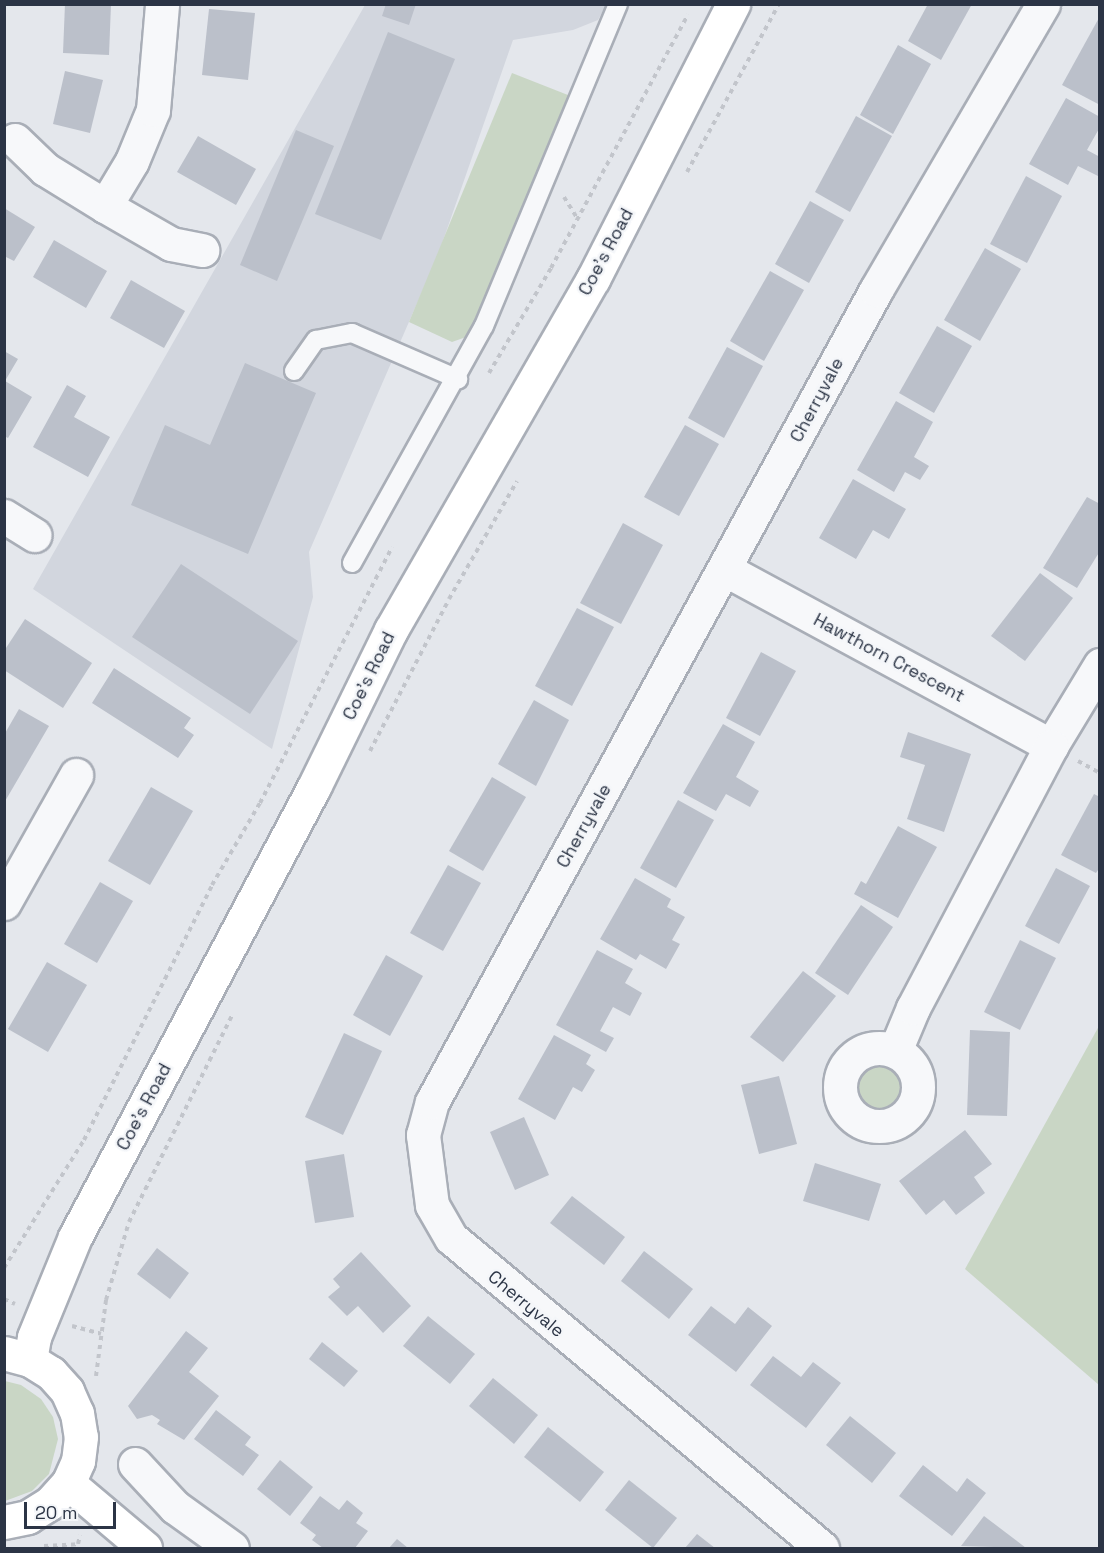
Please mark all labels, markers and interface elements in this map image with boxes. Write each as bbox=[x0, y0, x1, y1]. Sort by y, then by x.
street label: Coe's Road bbox=[574, 205, 638, 299]
street label: Cherryvale bbox=[786, 354, 848, 446]
street label: Hawthorn Crescent bbox=[810, 609, 968, 707]
street label: Coe's Road bbox=[338, 628, 400, 724]
street label: Cherryvale bbox=[552, 780, 616, 872]
street label: Coe's Road bbox=[112, 1060, 176, 1154]
street label: Cherryvale bbox=[484, 1266, 568, 1342]
scale bar bbox=[27, 1490, 118, 1528]
text: 20 m bbox=[35, 1501, 78, 1524]

